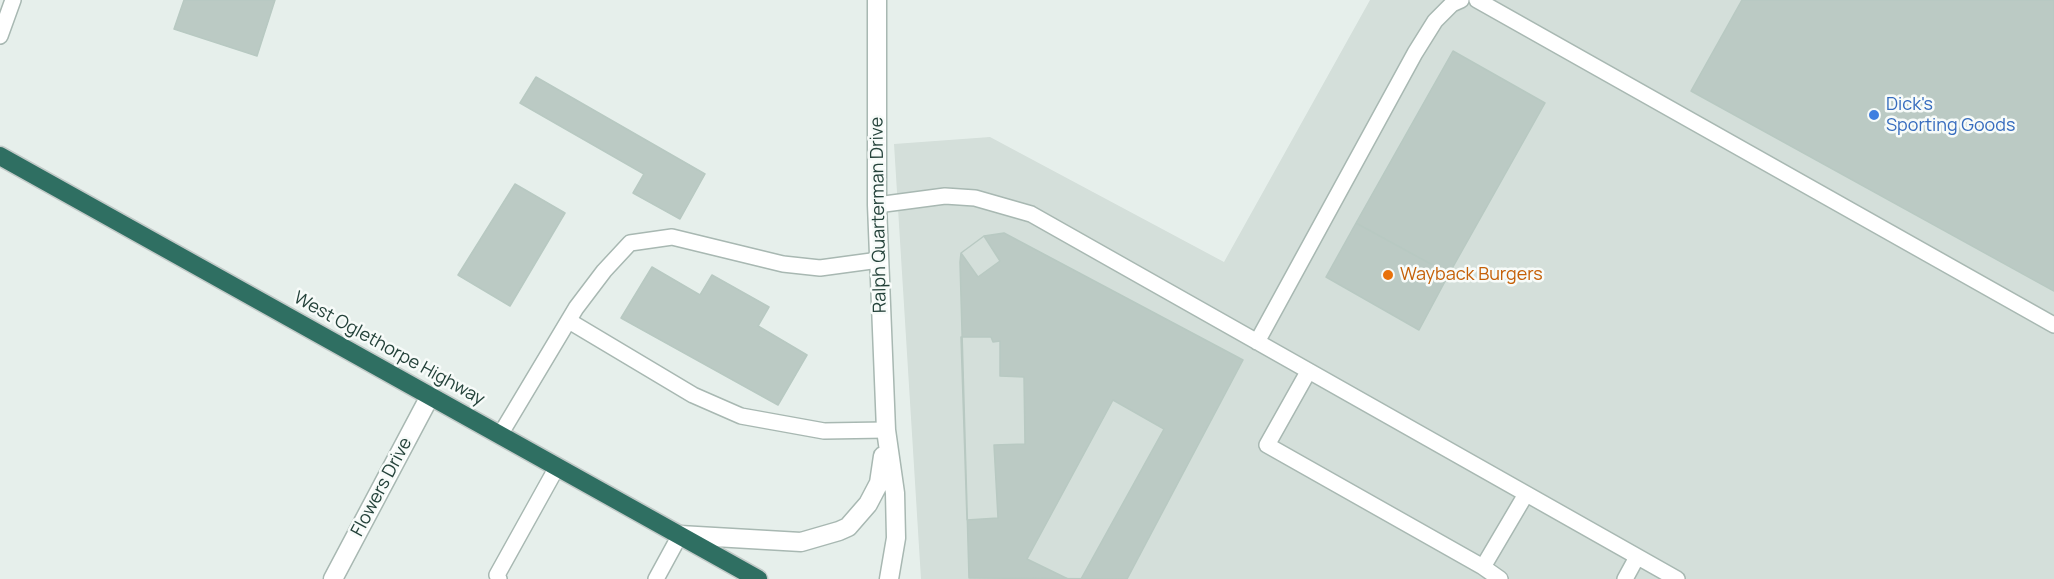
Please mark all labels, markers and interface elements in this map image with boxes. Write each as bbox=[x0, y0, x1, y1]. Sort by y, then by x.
place label: Dick's Sporting Goods bbox=[1886, 94, 2015, 136]
marker: Dick's Sporting Goods bbox=[1867, 108, 1881, 122]
street label: Ralph Quarterman Drive bbox=[866, 117, 892, 313]
place label: Wayback Burgers bbox=[1400, 264, 1543, 286]
marker: Wayback Burgers bbox=[1381, 268, 1395, 282]
street label: West Oglethorpe Highway bbox=[290, 287, 488, 411]
street label: Flowers Drive bbox=[347, 434, 417, 540]

